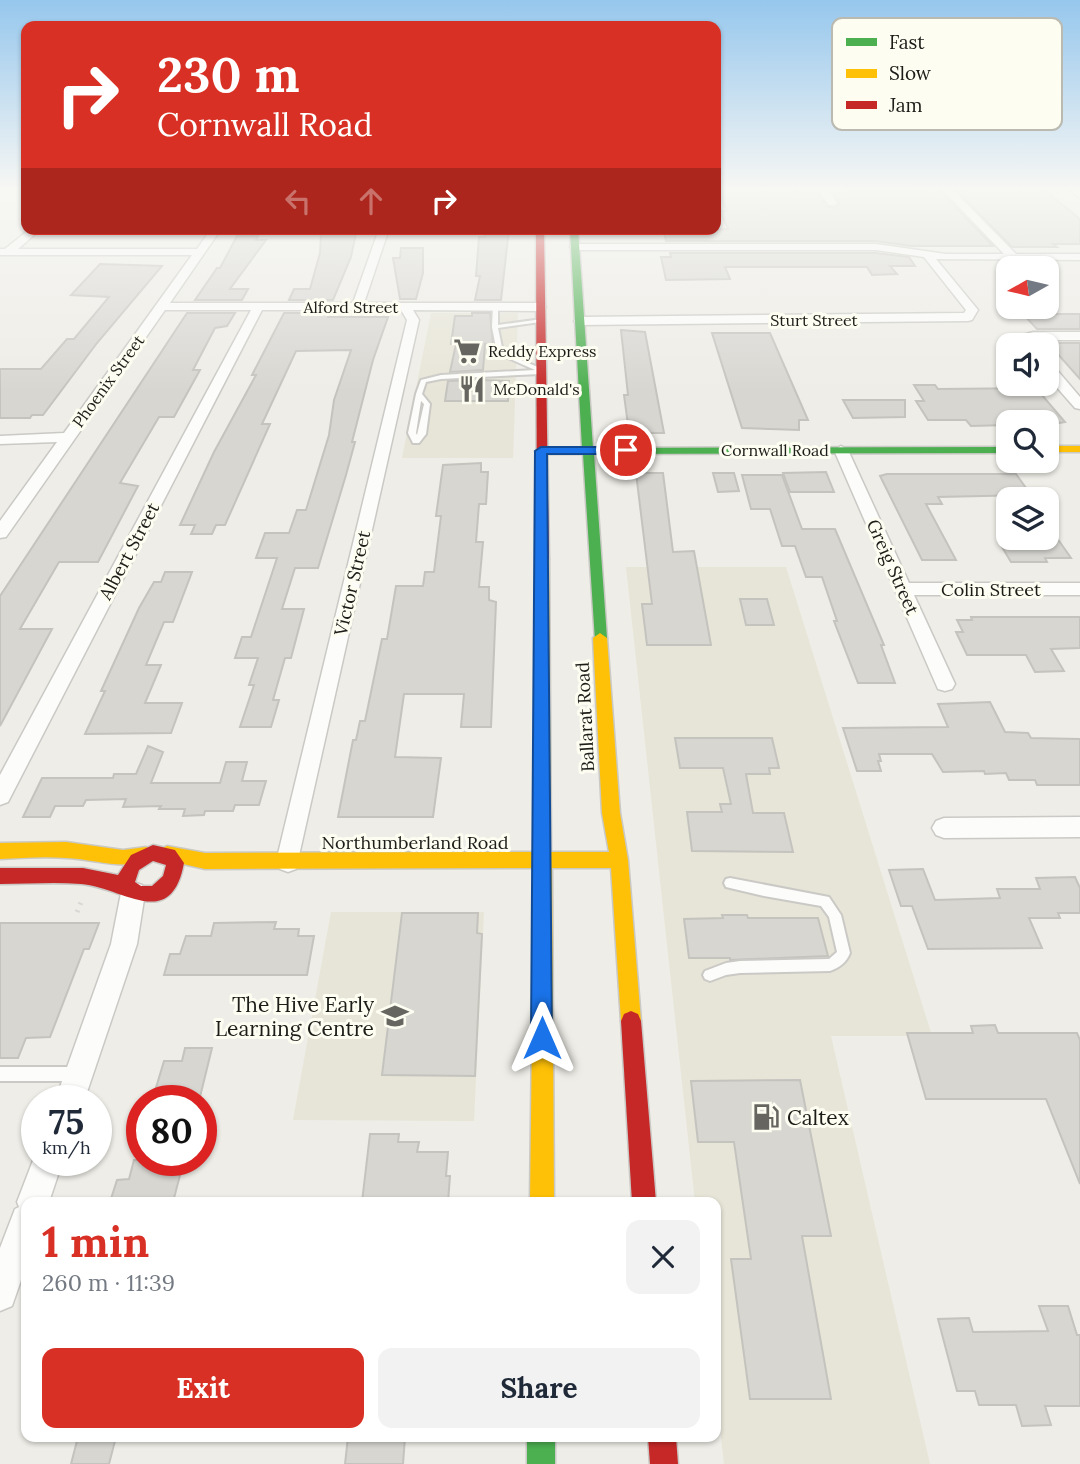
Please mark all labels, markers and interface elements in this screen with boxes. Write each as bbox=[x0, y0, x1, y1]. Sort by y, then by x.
legend bbox=[832, 18, 1062, 130]
text: Fast bbox=[889, 30, 925, 54]
text: 230 m bbox=[157, 43, 300, 105]
icon: right bbox=[42, 49, 133, 140]
text: Slow bbox=[889, 61, 932, 85]
text: Jam bbox=[888, 93, 923, 117]
text: Cornwall Road bbox=[157, 104, 373, 145]
icon: left bbox=[279, 182, 317, 220]
icon: ahead bbox=[352, 182, 390, 220]
icon: right bbox=[425, 182, 463, 220]
north arrow bbox=[996, 256, 1059, 318]
map controls bbox=[996, 256, 1059, 550]
street label: Alford Street bbox=[302, 297, 399, 317]
street label: Sturt Street bbox=[770, 310, 859, 330]
street label: Phoenix Street bbox=[68, 330, 149, 431]
button: sound bbox=[996, 333, 1059, 396]
supermarket icon: Reddy Express bbox=[452, 336, 482, 366]
place label: Reddy Express bbox=[488, 341, 597, 361]
restaurant icon: McDonald's bbox=[457, 374, 487, 404]
place label: McDonald's bbox=[493, 379, 580, 399]
button: search bbox=[996, 410, 1059, 473]
pin bbox=[596, 420, 656, 480]
icon: arrive bbox=[607, 431, 645, 469]
street label: Cornwall Road bbox=[721, 440, 829, 460]
button: layers bbox=[996, 487, 1059, 550]
street label: Albert Street bbox=[93, 498, 164, 605]
street label: Greig Street bbox=[862, 516, 924, 618]
street label: Victor Street bbox=[329, 528, 375, 639]
street label: Colin Street bbox=[941, 578, 1041, 601]
street label: Ballarat Road bbox=[571, 661, 599, 772]
street label: Northumberland Road bbox=[322, 831, 509, 854]
place label: The Hive Early Learning Centre bbox=[215, 991, 374, 1042]
school or university icon: The Hive Early Learning Centre bbox=[380, 1001, 410, 1031]
position arrow bbox=[505, 1001, 579, 1075]
speed limit sign: 80 bbox=[126, 1085, 217, 1176]
text: 75 bbox=[49, 1099, 84, 1144]
fuel station icon: Caltex bbox=[751, 1102, 781, 1132]
place label: Caltex bbox=[787, 1104, 849, 1131]
text: km/h bbox=[42, 1136, 91, 1159]
text: 1 min bbox=[42, 1215, 149, 1269]
button: close bbox=[626, 1220, 700, 1294]
text: 260 m · 11:39 bbox=[42, 1268, 175, 1297]
button: Exit bbox=[42, 1348, 364, 1428]
button: Share bbox=[378, 1348, 700, 1428]

